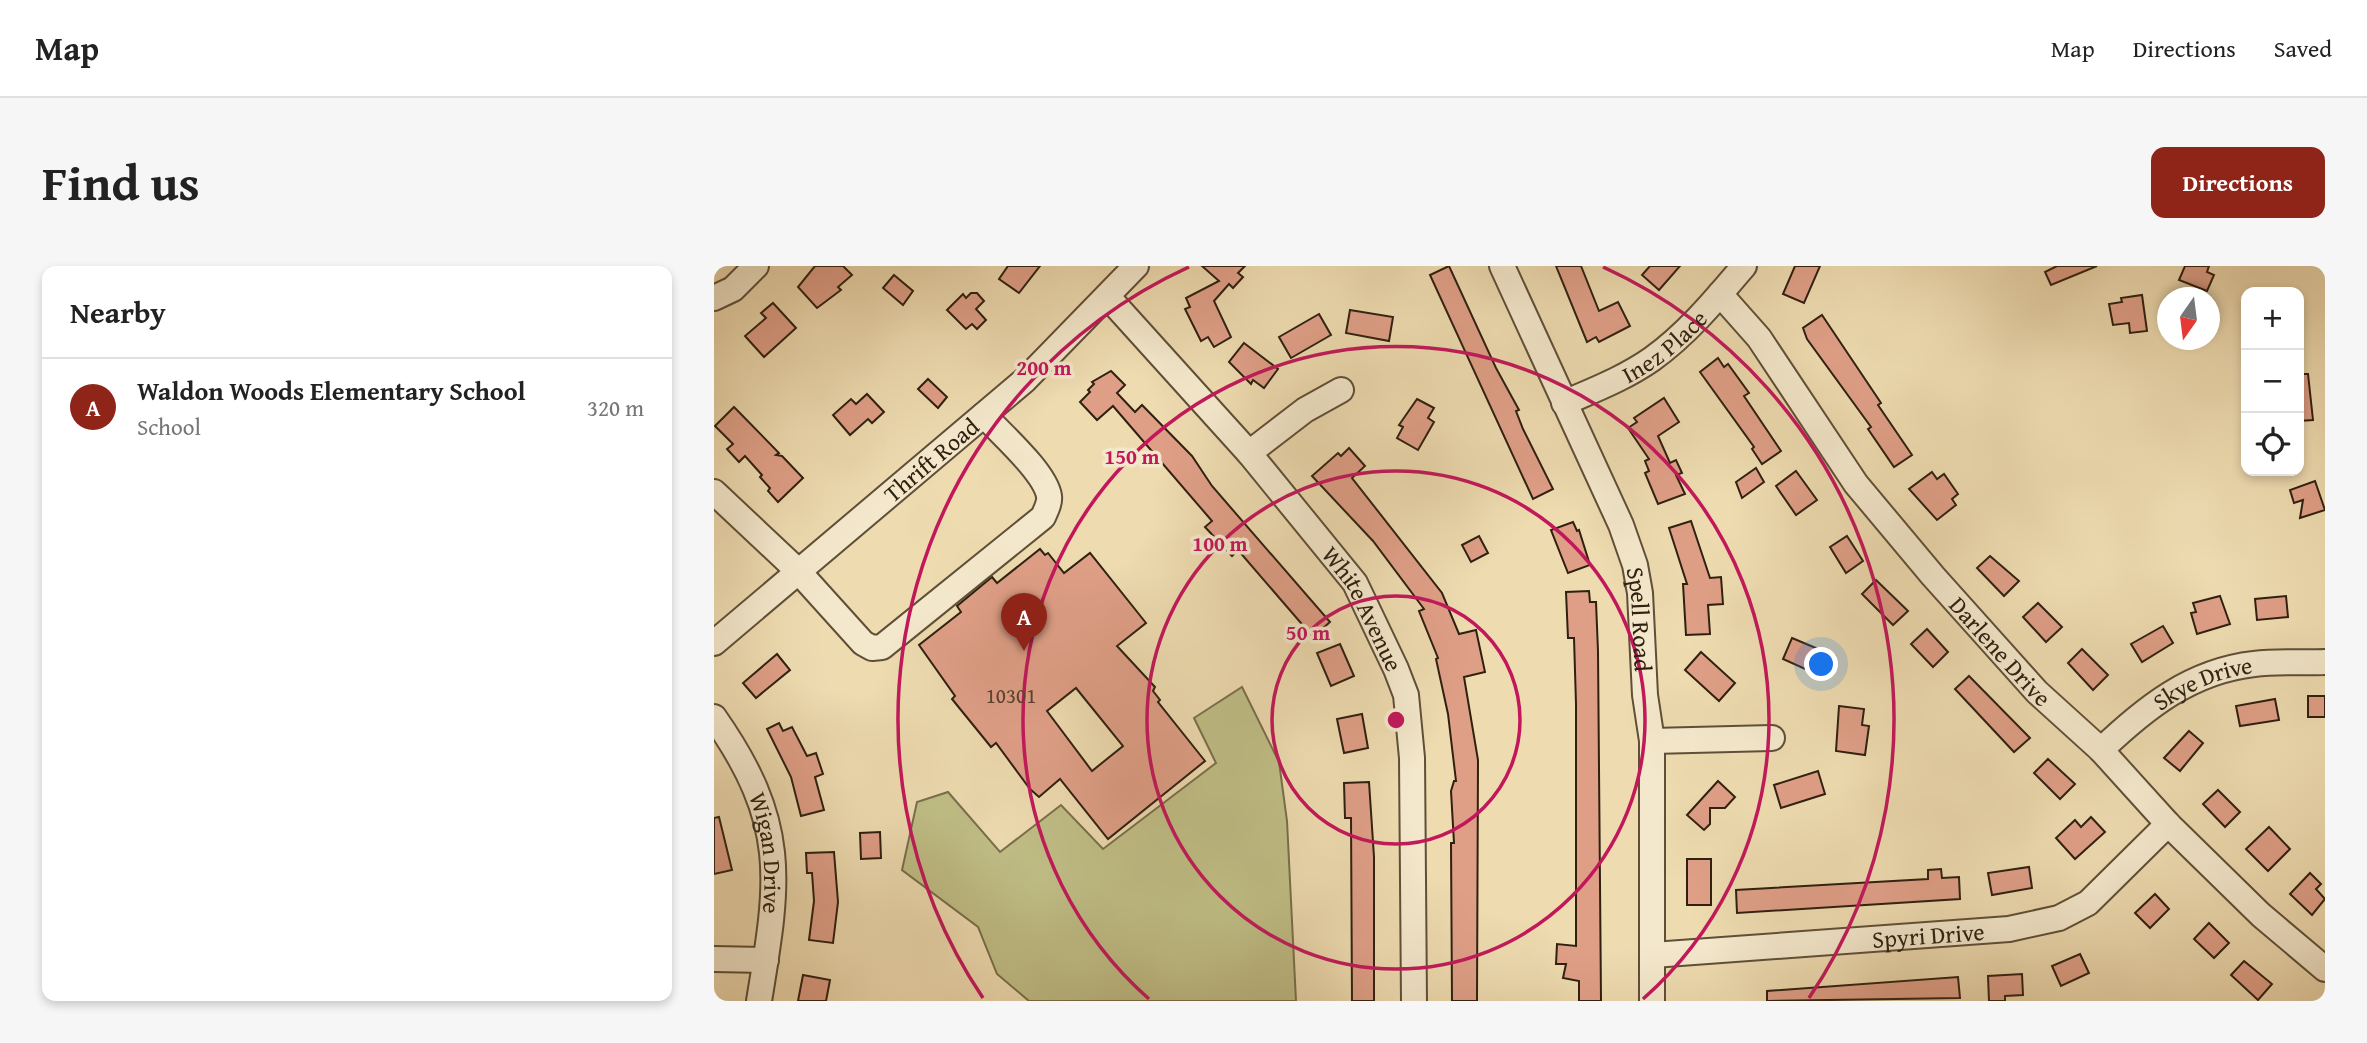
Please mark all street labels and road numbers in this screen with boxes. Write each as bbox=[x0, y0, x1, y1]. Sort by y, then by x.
street label: Inez Place bbox=[1615, 302, 1715, 391]
street label: Thrift Road bbox=[876, 409, 986, 510]
street label: White Avenue bbox=[1314, 538, 1412, 677]
street label: Spell Road bbox=[1618, 564, 1661, 673]
street label: Darlene Drive bbox=[1941, 588, 2059, 714]
street label: Skye Drive bbox=[2145, 647, 2255, 718]
street label: Wigan Drive bbox=[741, 787, 791, 915]
street label: Spyri Drive bbox=[1871, 913, 1986, 956]

